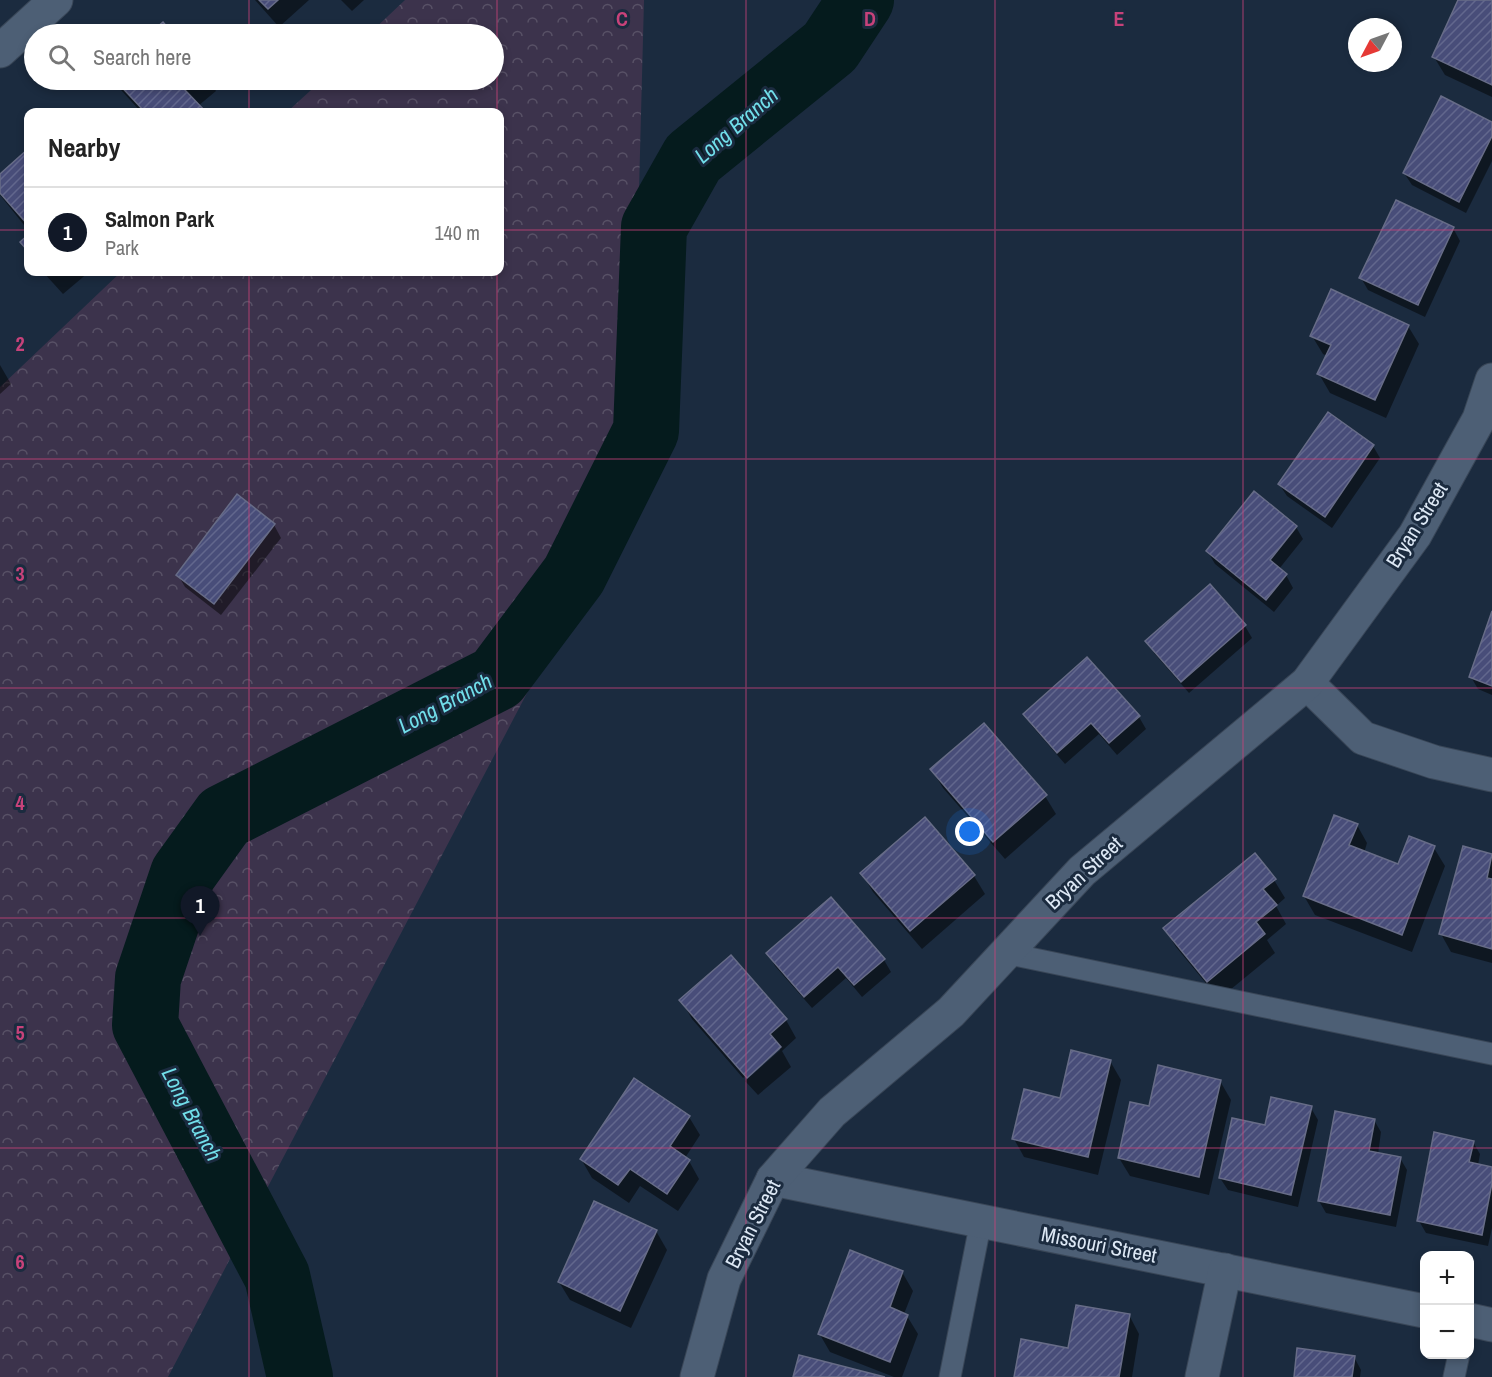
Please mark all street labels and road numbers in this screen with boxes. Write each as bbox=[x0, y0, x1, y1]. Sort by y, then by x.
street label: Bryan Street bbox=[1379, 476, 1454, 573]
street label: Bryan Street bbox=[1039, 829, 1129, 916]
street label: Bryan Street bbox=[718, 1174, 787, 1273]
street label: Missouri Street bbox=[1039, 1219, 1159, 1270]

